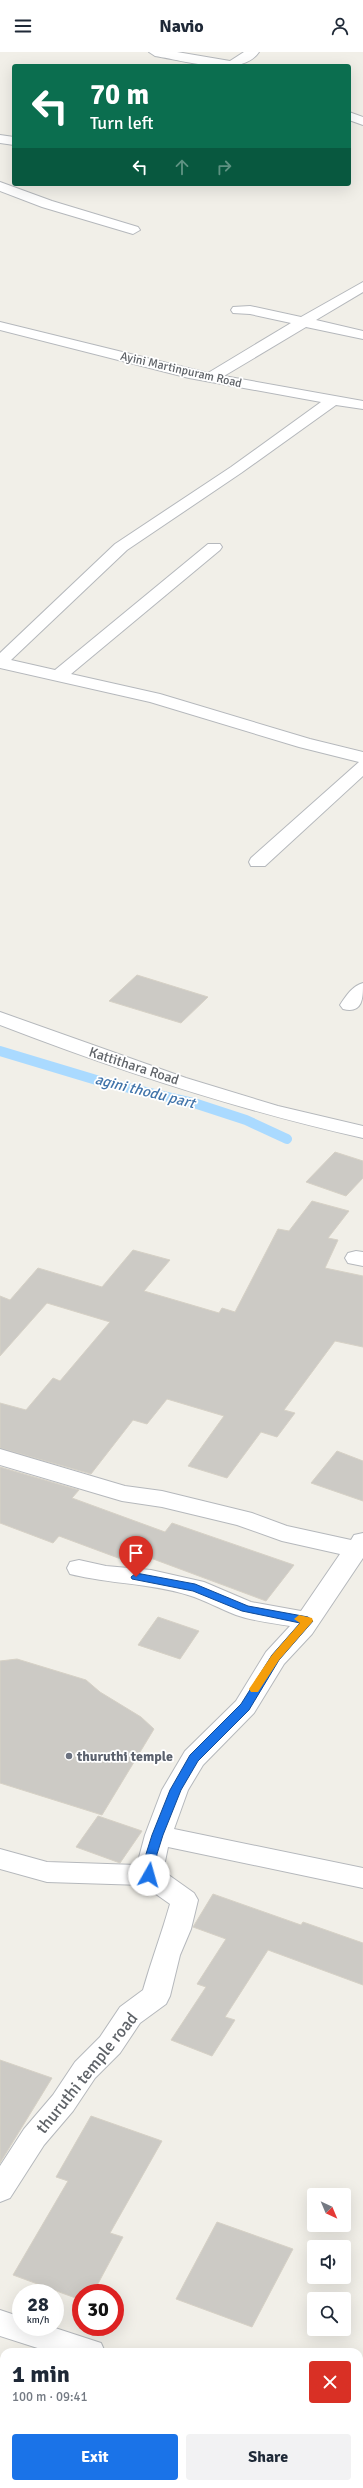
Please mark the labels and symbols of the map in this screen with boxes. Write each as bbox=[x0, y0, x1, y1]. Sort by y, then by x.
street label: Ayini Martinpuram Road bbox=[119, 349, 243, 391]
street label: Kattithara Road bbox=[87, 1043, 181, 1089]
water label: agini thodu part bbox=[93, 1070, 199, 1113]
pin bbox=[119, 1536, 153, 1577]
place label: thuruthi temple bbox=[76, 1748, 173, 1765]
marker: thuruthi temple bbox=[64, 1751, 74, 1761]
position arrow bbox=[128, 1854, 170, 1896]
street label: thuruthi temple road bbox=[32, 2008, 142, 2138]
north arrow bbox=[307, 2188, 351, 2232]
speed limit sign: 30 bbox=[72, 2284, 124, 2336]

